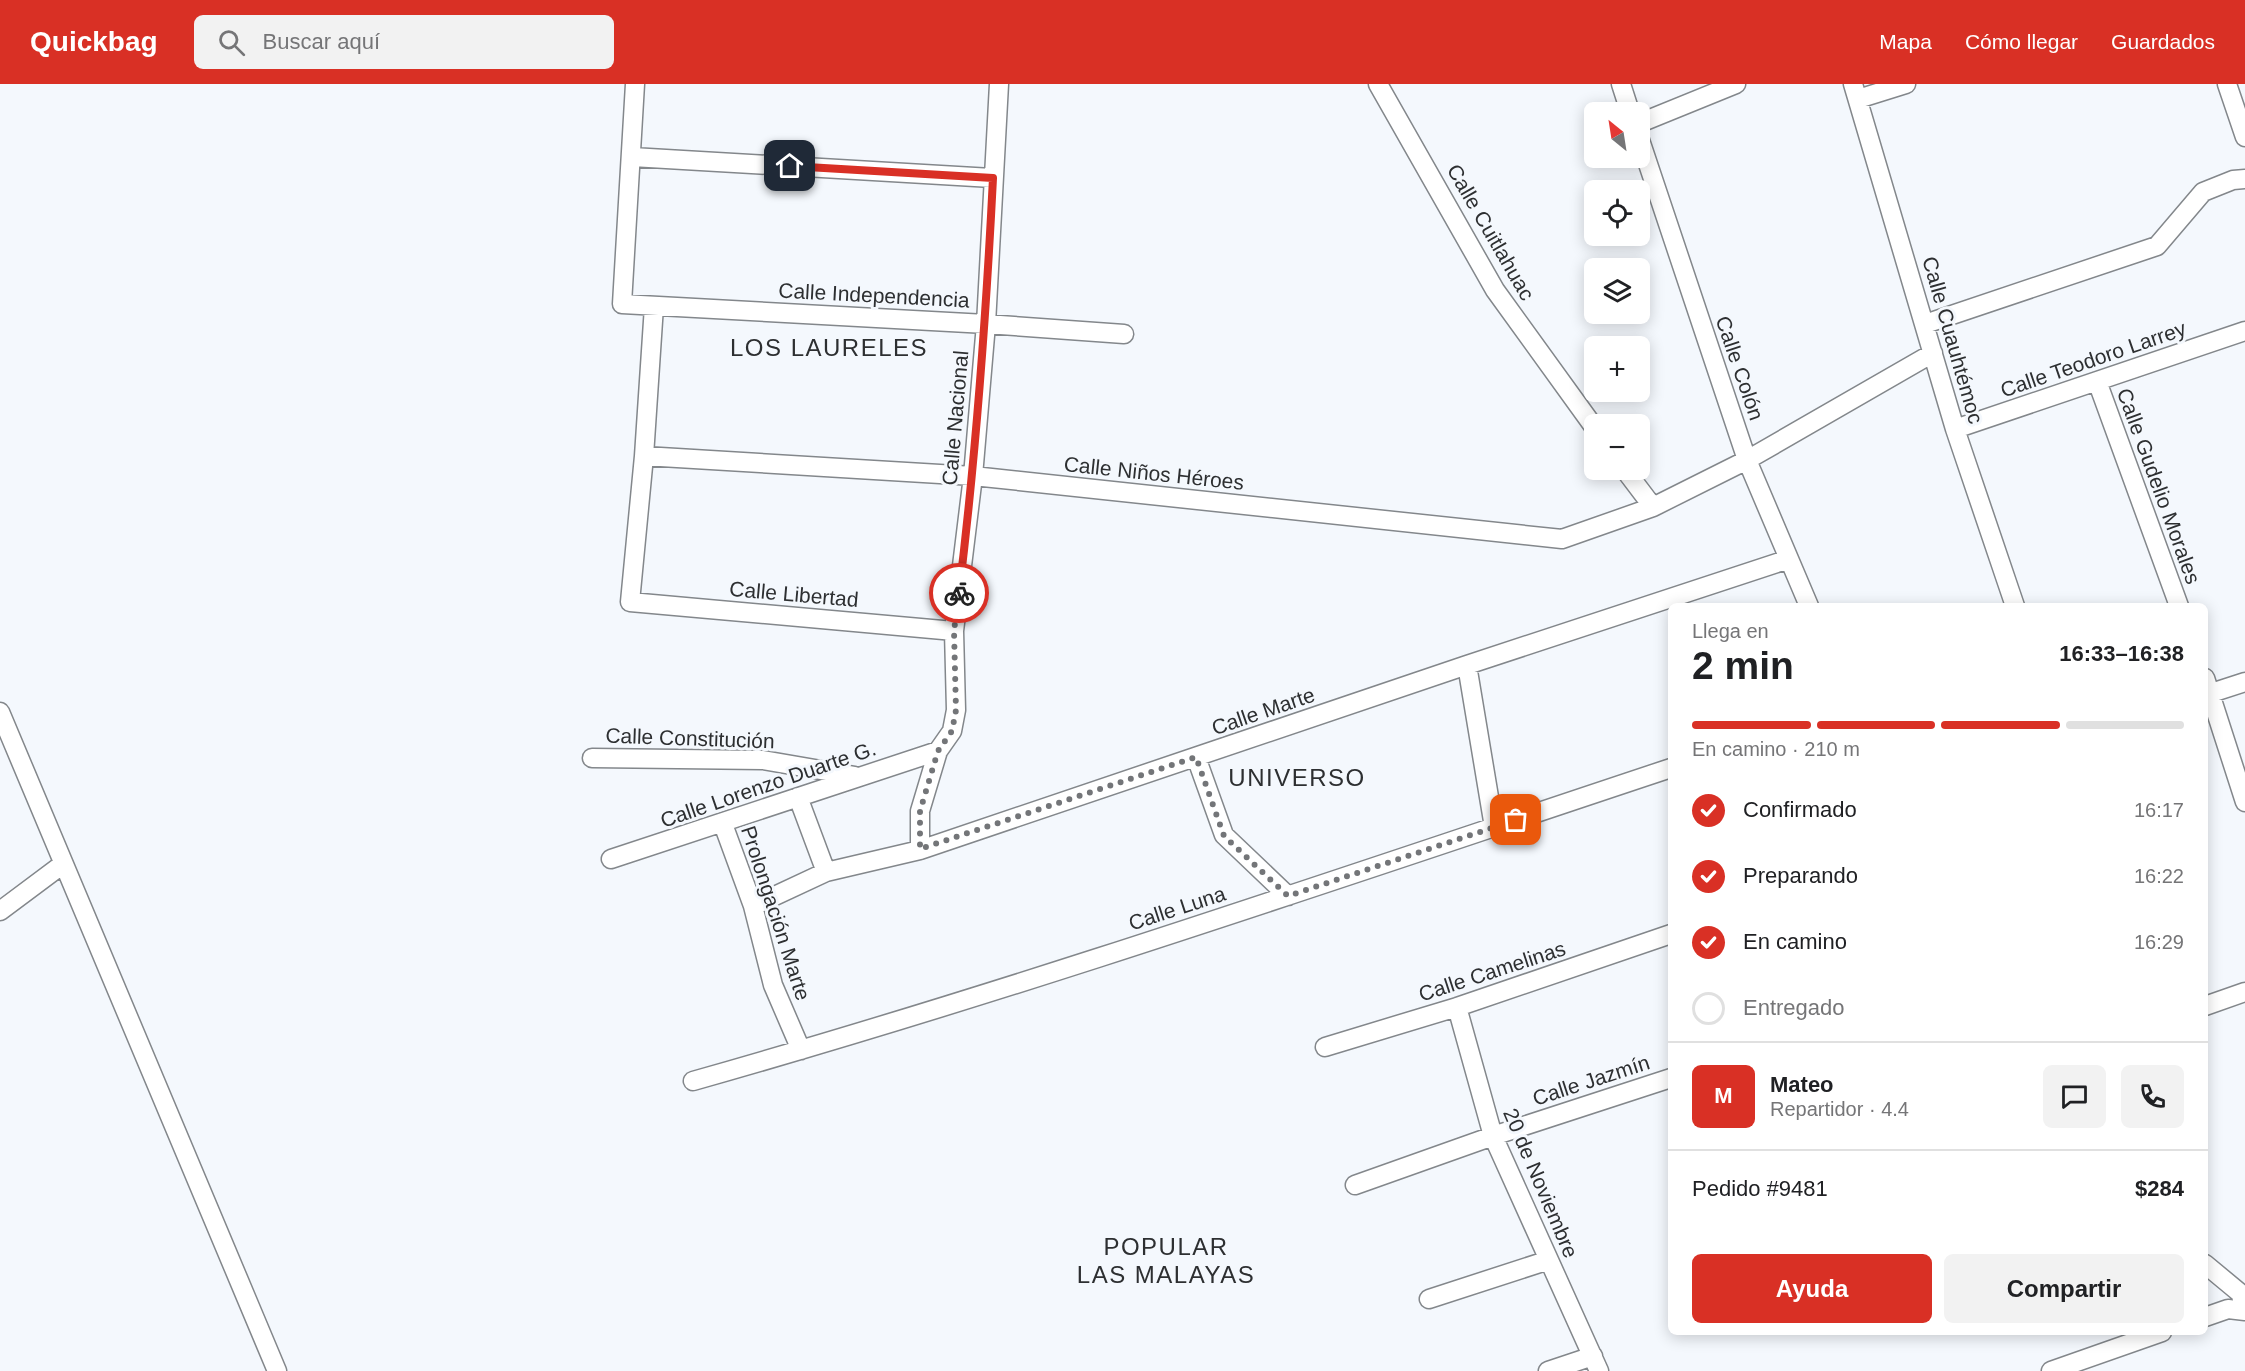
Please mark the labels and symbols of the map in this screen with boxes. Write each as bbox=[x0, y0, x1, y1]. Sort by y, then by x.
north arrow bbox=[1584, 102, 1650, 168]
pin bbox=[764, 140, 815, 191]
street label: Calle Cuitlahuac bbox=[1443, 160, 1539, 304]
street label: Calle Cuauhtémoc bbox=[1918, 254, 1988, 426]
street label: Calle Independencia bbox=[778, 279, 971, 312]
street label: Calle Colón bbox=[1711, 313, 1769, 423]
street label: Calle Teodoro Larrey bbox=[1997, 316, 2189, 402]
district label: LOS LAURELES bbox=[730, 334, 928, 361]
street label: Calle Nacional bbox=[938, 350, 972, 486]
street label: Calle Gudelio Morales bbox=[2113, 385, 2205, 587]
street label: Calle Niños Héroes bbox=[1063, 452, 1245, 494]
courier bbox=[929, 563, 989, 623]
street label: Calle Libertad bbox=[728, 577, 860, 611]
street label: Calle Marte bbox=[1208, 683, 1318, 739]
street label: Calle Constitución bbox=[605, 724, 775, 752]
street label: Calle Lorenzo Duarte G. bbox=[657, 736, 879, 832]
district label: UNIVERSO bbox=[1228, 764, 1366, 791]
pin bbox=[1490, 794, 1541, 845]
street label: Prolongación Marte bbox=[737, 823, 815, 1003]
street label: Calle Luna bbox=[1126, 881, 1229, 934]
street label: Calle Camelinas bbox=[1416, 936, 1568, 1006]
street label: Calle Jazmín bbox=[1530, 1050, 1652, 1110]
street label: 20 de Noviembre bbox=[1499, 1105, 1583, 1261]
district label: POPULAR LAS MALAYAS bbox=[1077, 1233, 1255, 1288]

